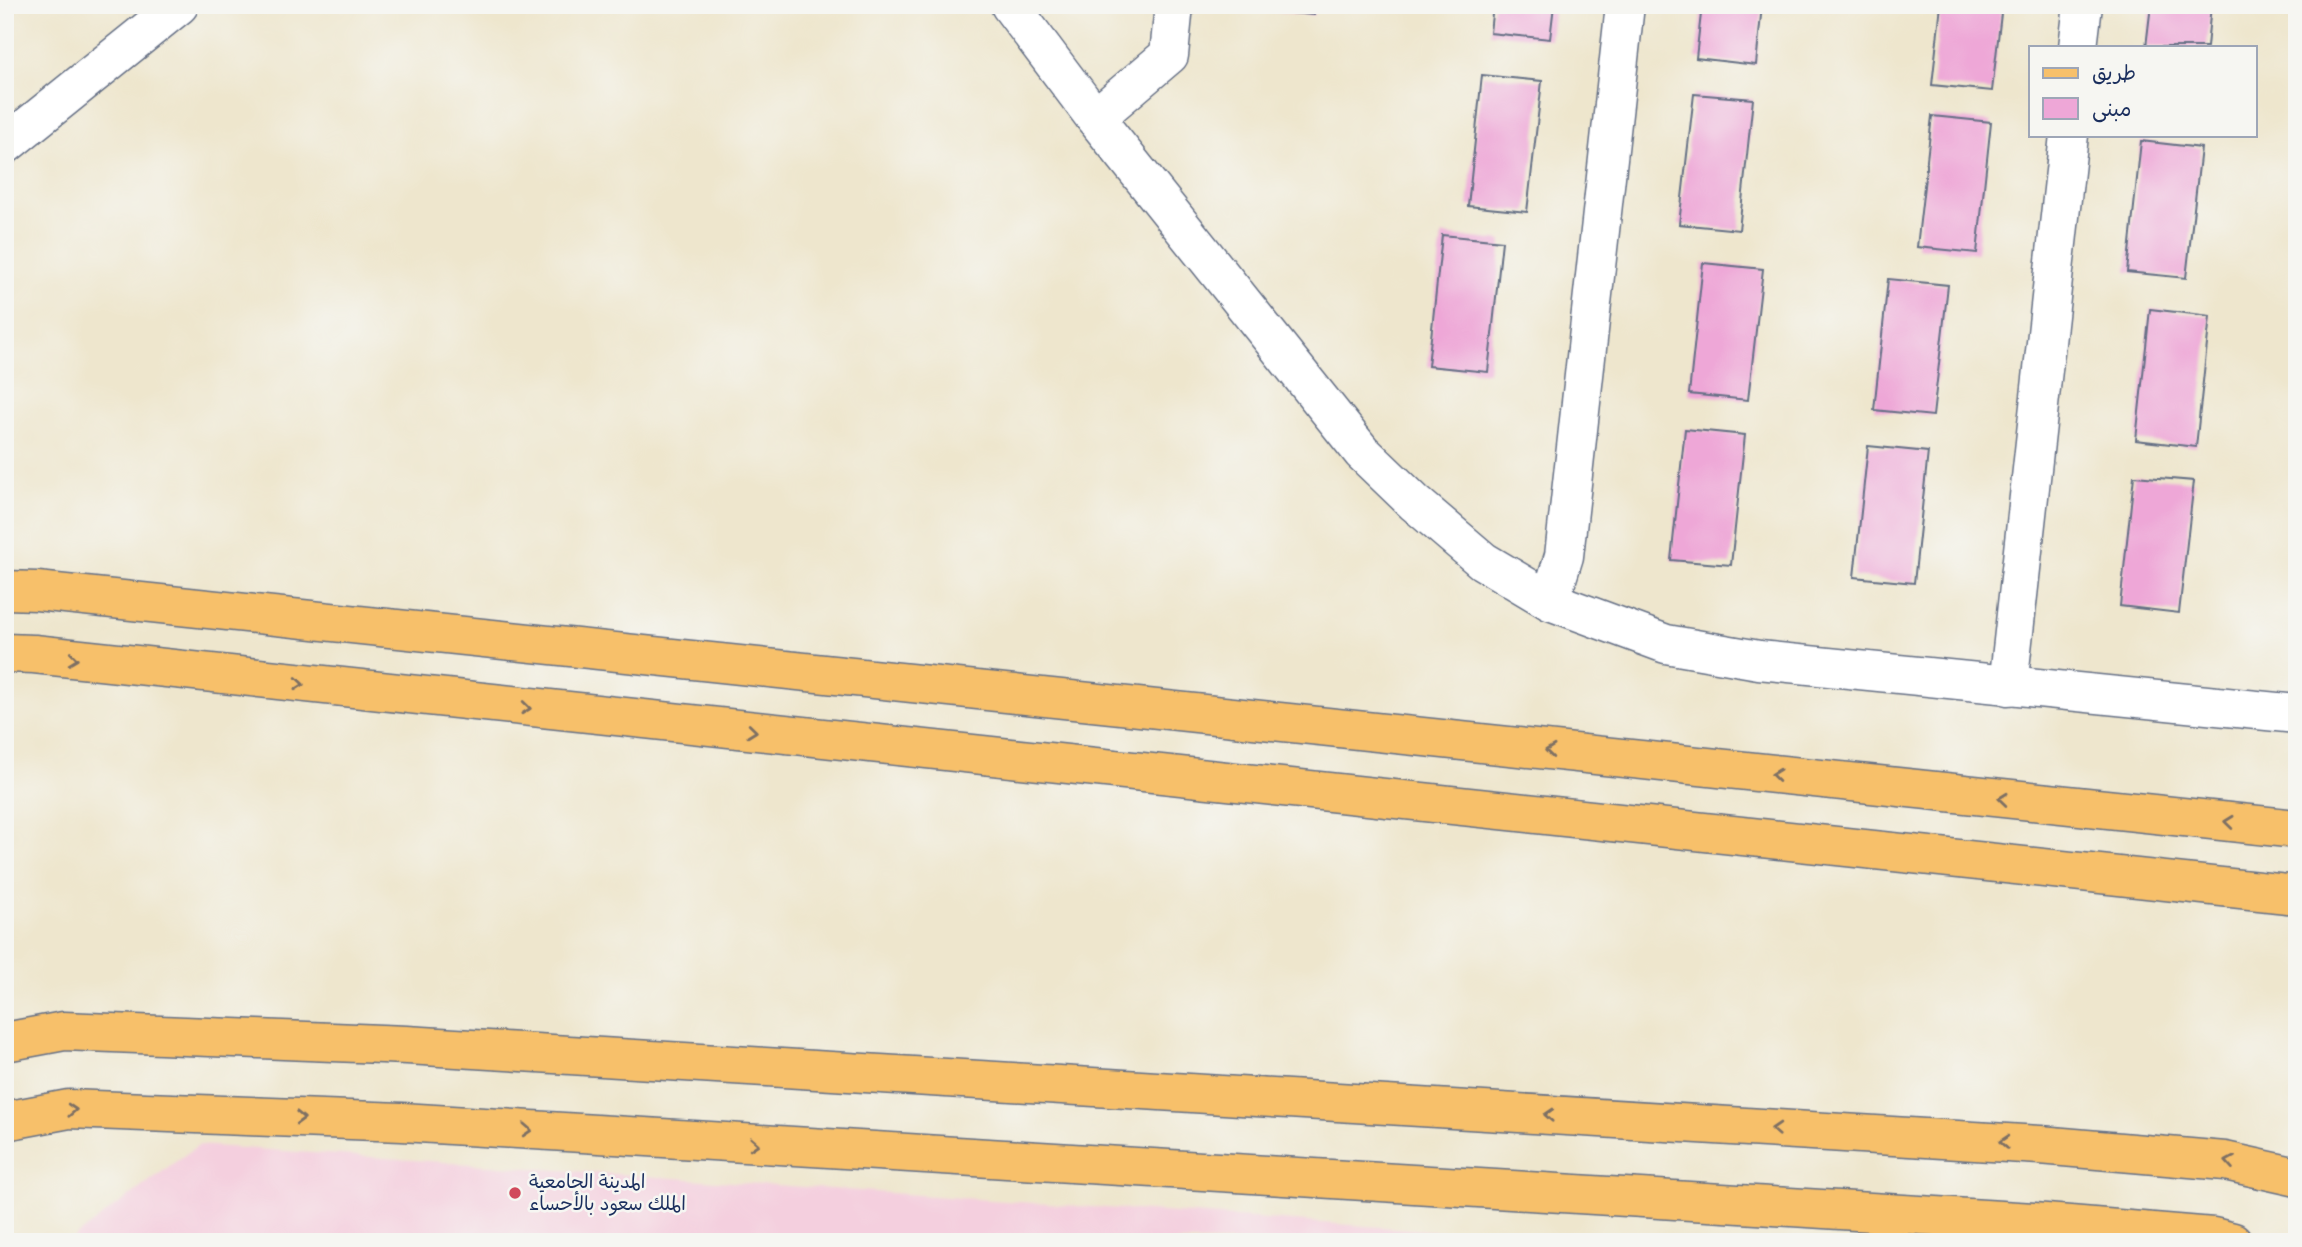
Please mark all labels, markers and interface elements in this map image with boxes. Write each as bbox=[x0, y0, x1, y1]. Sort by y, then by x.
legend bbox=[2029, 46, 2256, 136]
text: طريق bbox=[2092, 61, 2136, 86]
text: مبنى bbox=[2092, 97, 2131, 123]
one-way arrow bbox=[67, 651, 79, 666]
one-way arrow bbox=[294, 676, 305, 691]
one-way arrow bbox=[520, 700, 531, 715]
one-way arrow bbox=[746, 724, 758, 739]
one-way arrow bbox=[1544, 744, 1555, 759]
one-way arrow bbox=[1771, 768, 1782, 783]
one-way arrow bbox=[1997, 791, 2008, 806]
one-way arrow bbox=[2223, 815, 2235, 830]
one-way arrow bbox=[67, 1103, 78, 1118]
one-way arrow bbox=[1544, 1107, 1555, 1122]
one-way arrow bbox=[294, 1111, 305, 1126]
one-way arrow bbox=[1771, 1121, 1782, 1136]
one-way arrow bbox=[522, 1122, 533, 1137]
one-way arrow bbox=[1998, 1135, 2009, 1150]
one-way arrow bbox=[749, 1136, 760, 1151]
one-way arrow bbox=[2224, 1155, 2236, 1170]
place label: المدينة الجامعية الملك سعود بالأحساء bbox=[529, 1171, 686, 1216]
marker: المدينة الجامعية الملك سعود بالأحساء bbox=[507, 1185, 523, 1201]

